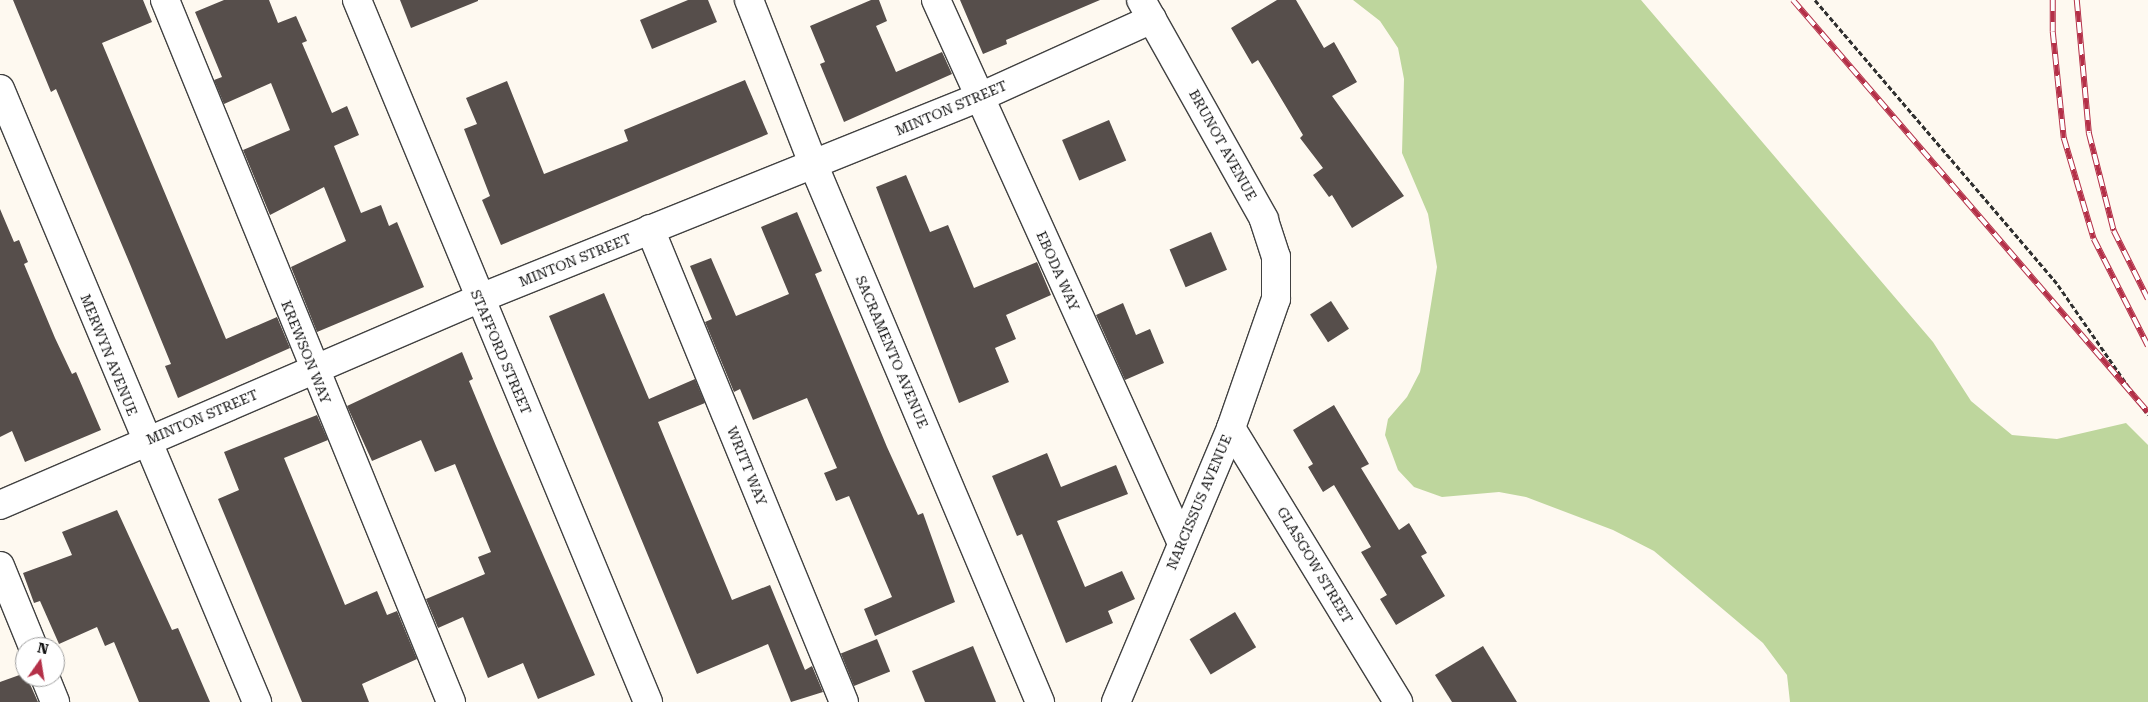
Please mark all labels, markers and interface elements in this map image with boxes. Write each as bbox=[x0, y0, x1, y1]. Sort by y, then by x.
street label: MINTON STREET bbox=[893, 77, 1009, 139]
street label: BRUNOT AVENUE bbox=[1186, 87, 1260, 203]
street label: EBODA WAY bbox=[1033, 228, 1083, 314]
street label: MINTON STREET bbox=[516, 230, 634, 290]
street label: SACRAMENTO AVENUE bbox=[852, 273, 932, 431]
street label: STAFFORD STREET bbox=[467, 287, 535, 417]
street label: MERWYN AVENUE bbox=[77, 292, 141, 418]
street label: KREWSON WAY bbox=[278, 298, 334, 406]
street label: MINTON STREET bbox=[144, 386, 260, 448]
street label: WRITT WAY bbox=[724, 424, 770, 508]
street label: NARCISSUS AVENUE bbox=[1163, 432, 1235, 572]
street label: GLASGOW STREET bbox=[1274, 504, 1356, 626]
north arrow bbox=[15, 637, 65, 687]
text: N bbox=[36, 639, 50, 657]

